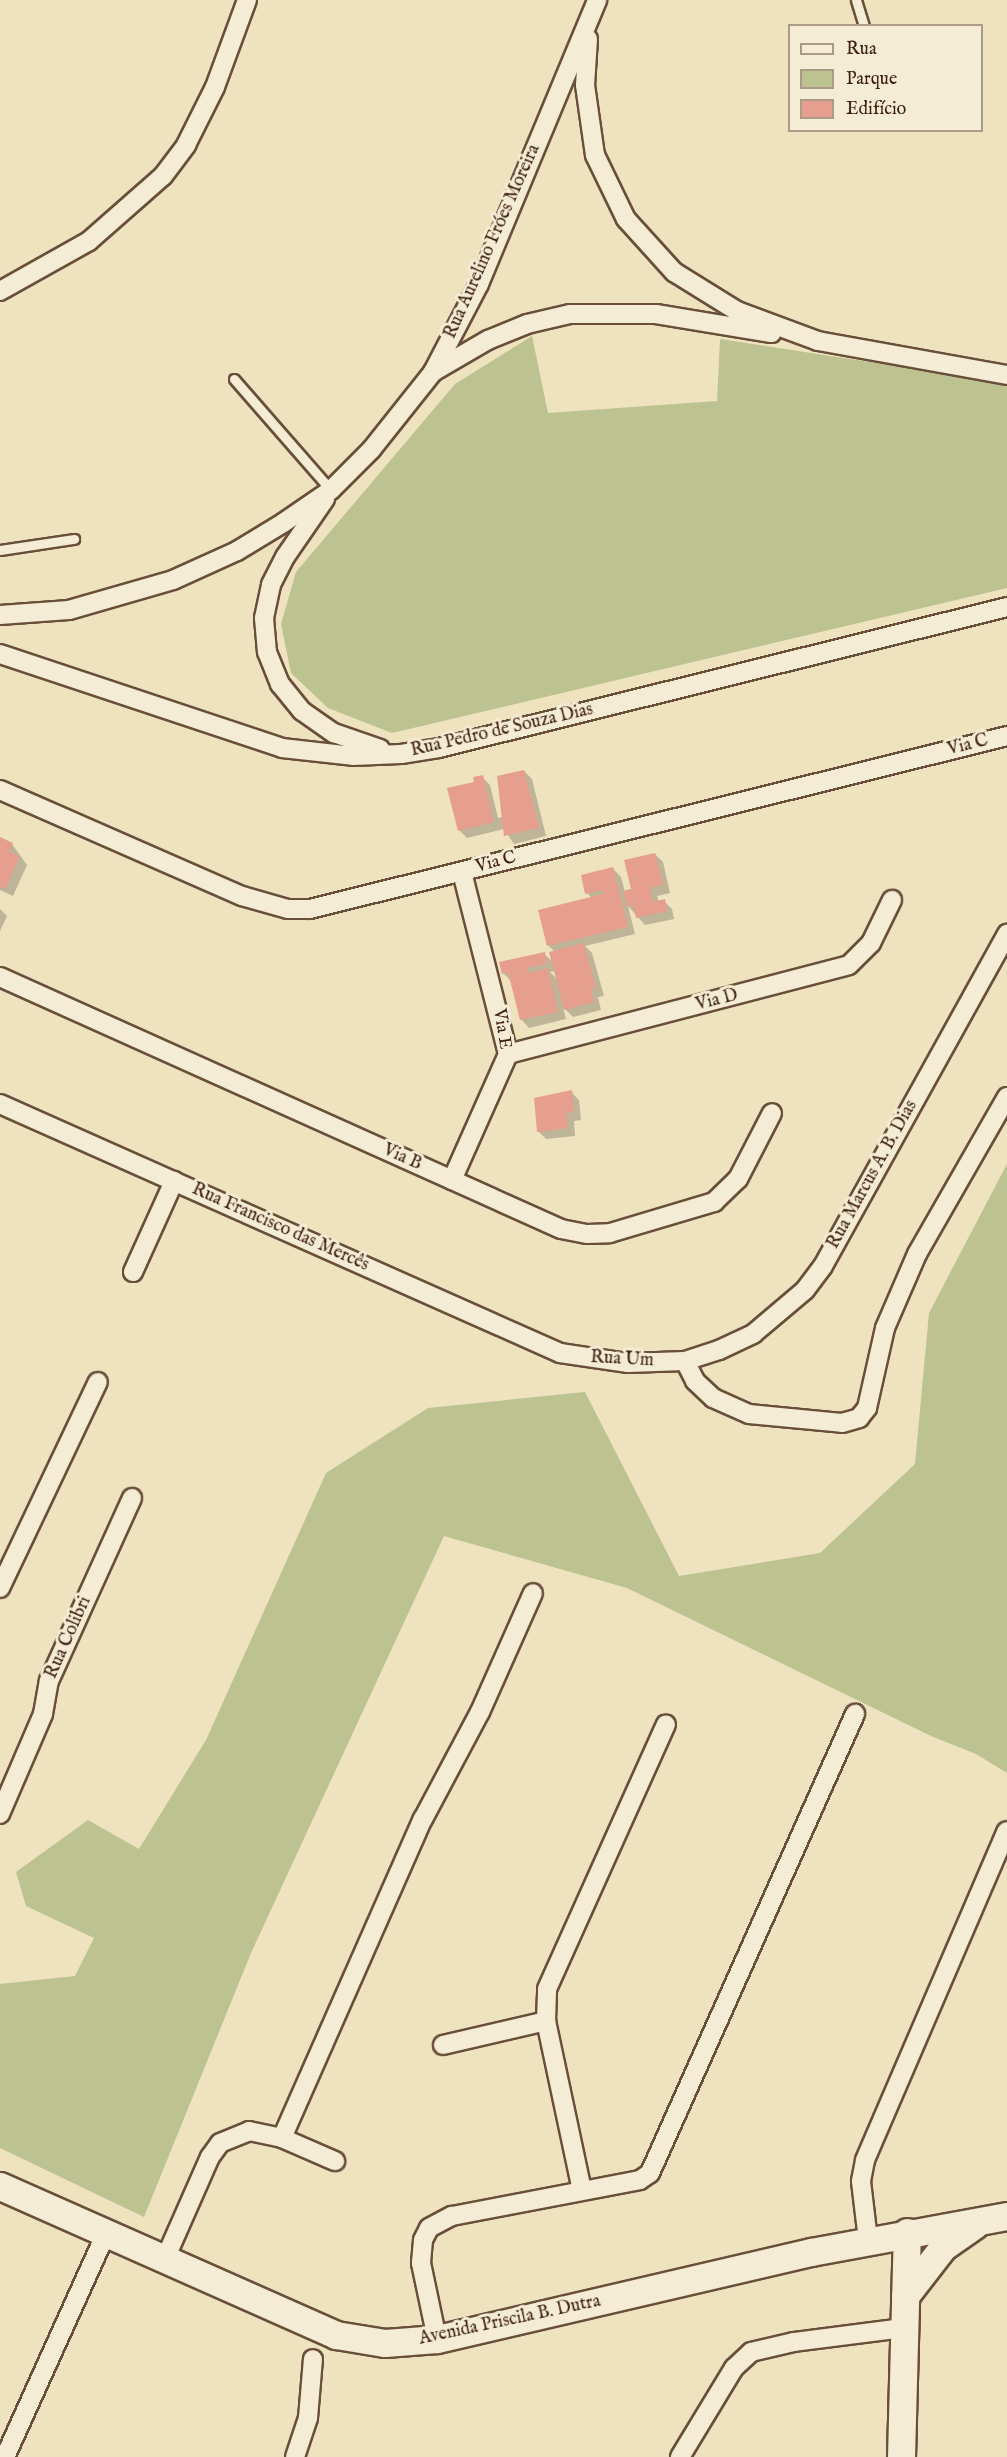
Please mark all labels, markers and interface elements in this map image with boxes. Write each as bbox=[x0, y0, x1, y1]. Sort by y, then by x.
legend bbox=[788, 24, 983, 132]
text: Rua bbox=[846, 38, 877, 61]
text: Parque bbox=[846, 68, 897, 91]
text: Edifício bbox=[846, 98, 906, 121]
street label: Rua Aurelino Fróes Moreira bbox=[440, 141, 546, 343]
street label: Rua Pedro de Souza Dias bbox=[409, 700, 595, 762]
street label: Via C bbox=[945, 731, 991, 761]
street label: Via C bbox=[473, 848, 519, 878]
street label: Via D bbox=[694, 985, 740, 1017]
street label: Via E bbox=[487, 1007, 515, 1051]
street label: Rua Marcus A. B. Dias bbox=[823, 1097, 923, 1253]
street label: Via B bbox=[379, 1140, 425, 1176]
street label: Rua Francisco das Mercês bbox=[188, 1179, 372, 1277]
street label: Rua Um bbox=[590, 1348, 654, 1372]
street label: Rua Colibri bbox=[41, 1593, 97, 1683]
street label: Avenida Priscila B. Dutra bbox=[417, 2291, 603, 2351]

